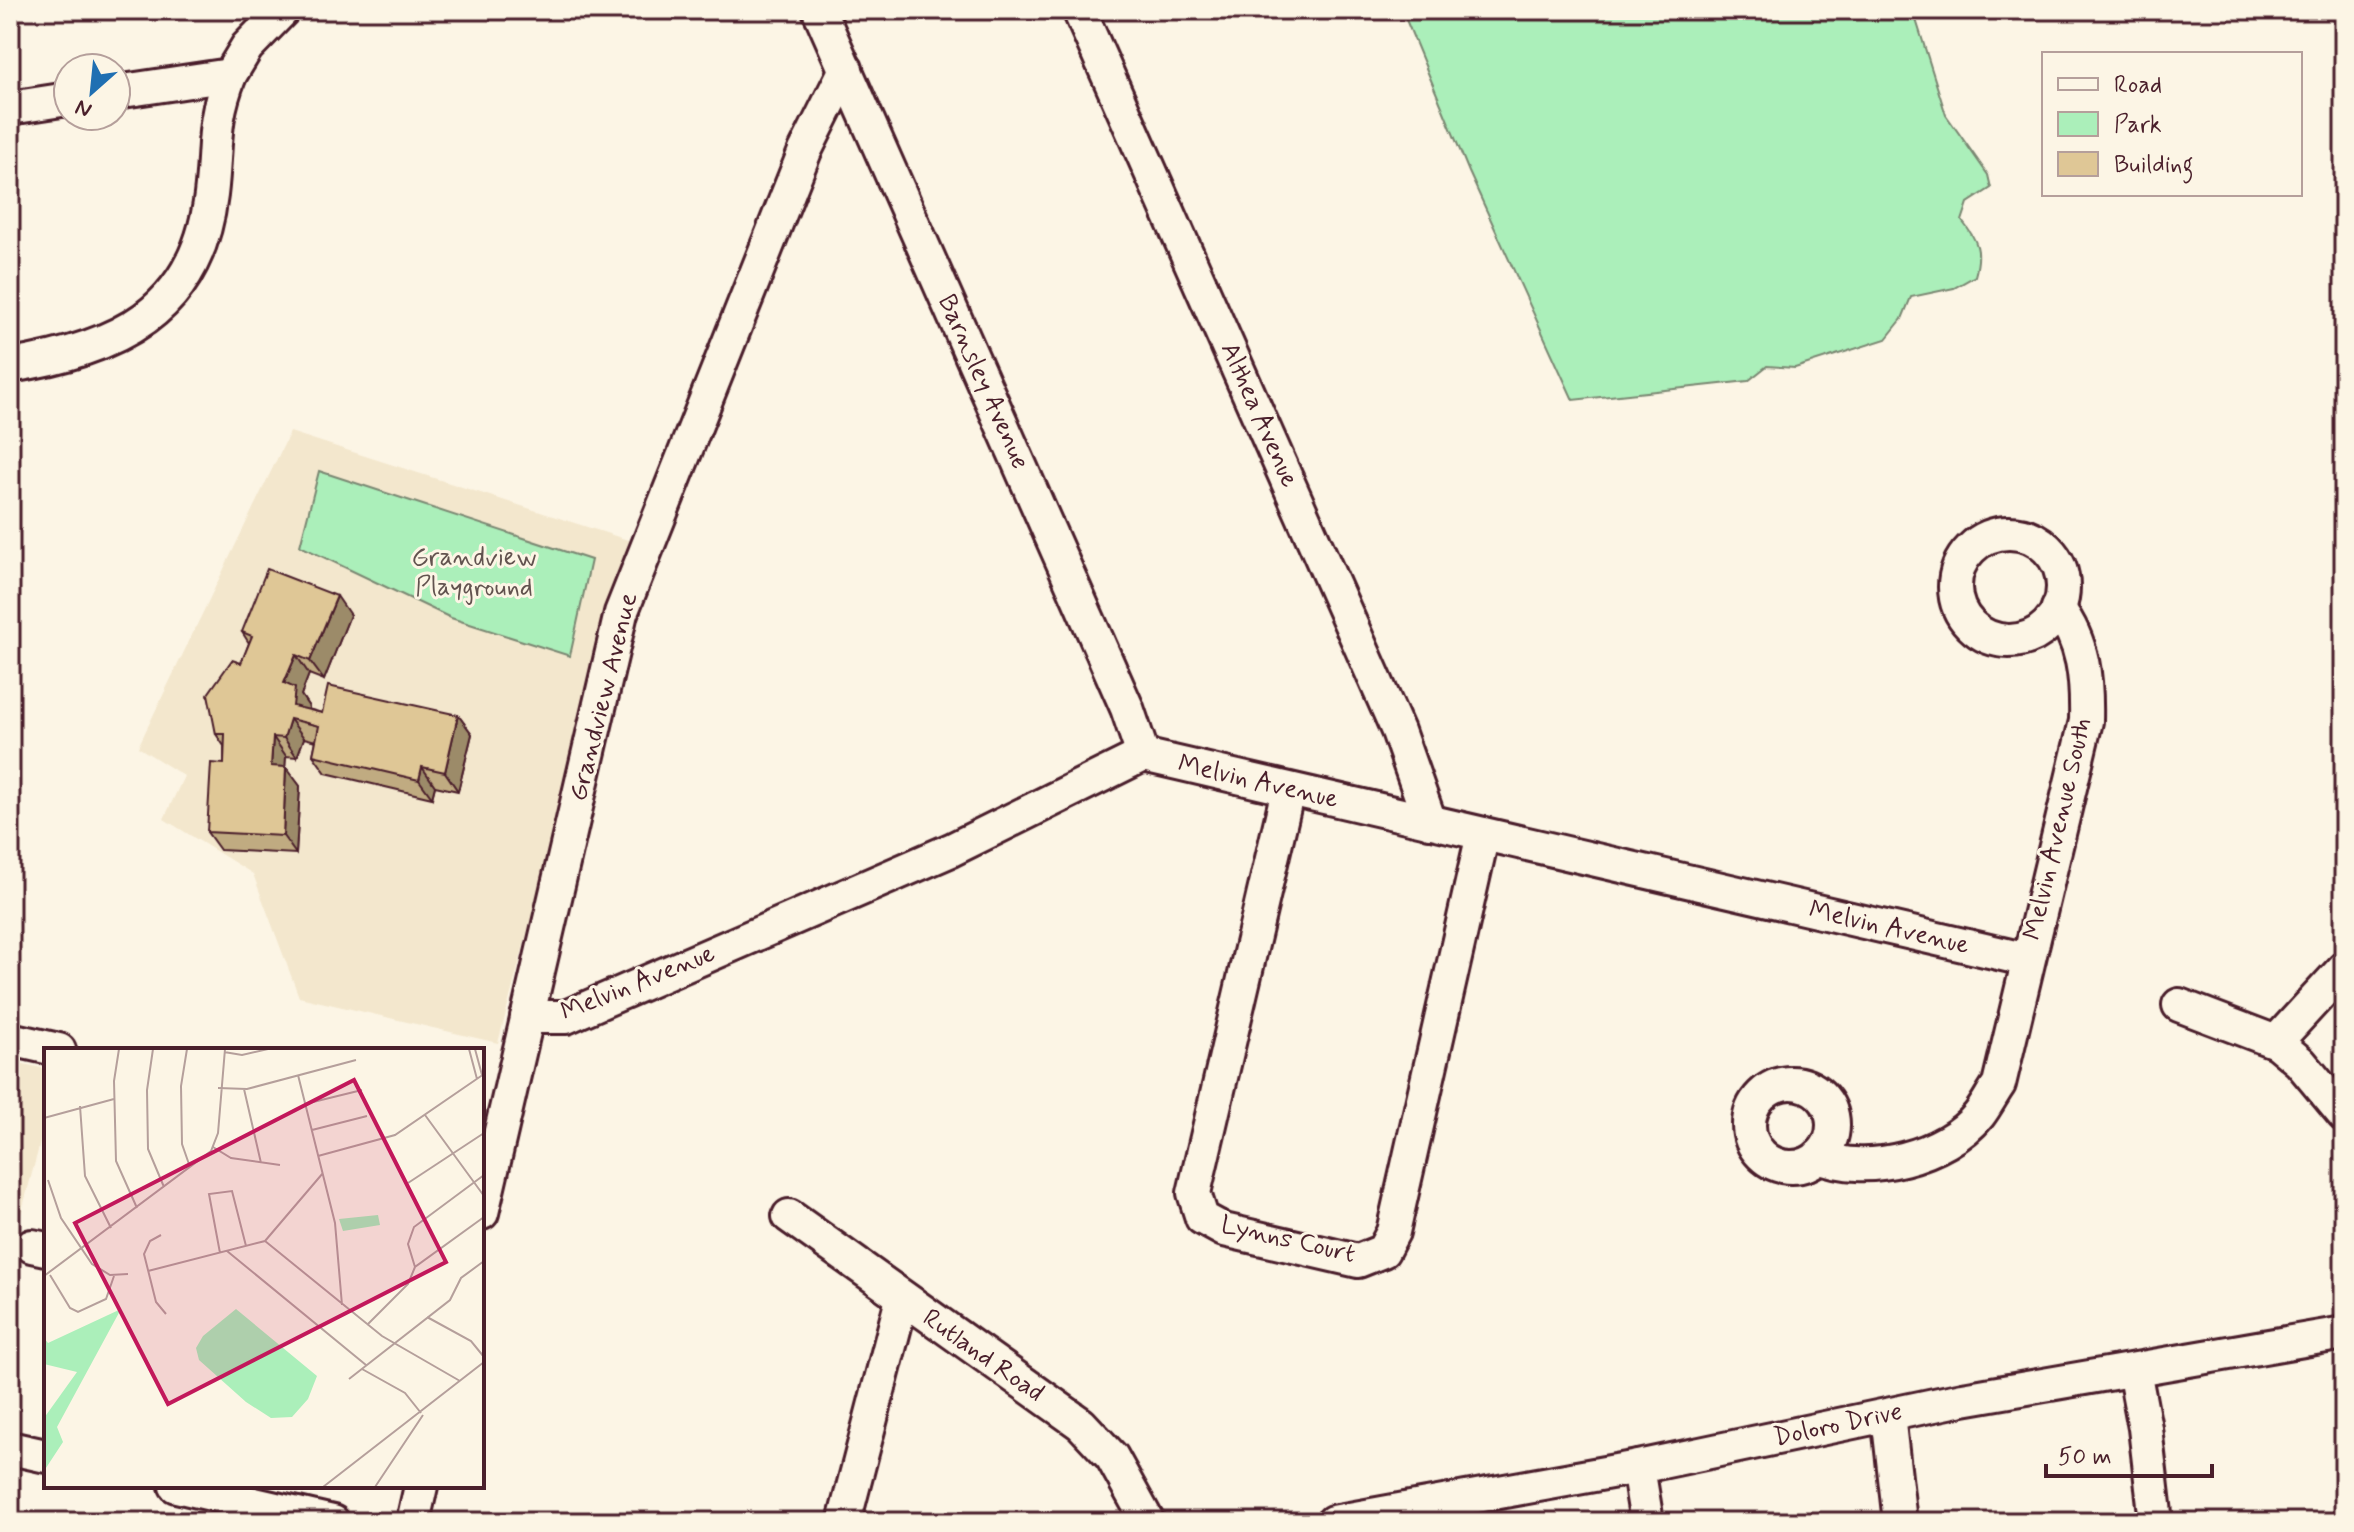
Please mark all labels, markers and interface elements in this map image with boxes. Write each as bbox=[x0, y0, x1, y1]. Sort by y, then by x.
north arrow bbox=[52, 52, 132, 132]
legend bbox=[2042, 52, 2302, 196]
text: Road bbox=[2114, 70, 2162, 101]
text: N bbox=[71, 92, 97, 124]
text: Park bbox=[2114, 110, 2162, 141]
text: Building bbox=[2114, 150, 2194, 184]
street label: Barnsley Avenue bbox=[929, 289, 1037, 475]
street label: Althea Avenue bbox=[1212, 337, 1306, 493]
park label: Grandview Playground bbox=[411, 541, 537, 605]
street label: Grandview Avenue bbox=[562, 589, 646, 805]
street label: Melvin Avenue South bbox=[2016, 715, 2100, 943]
street label: Melvin Avenue bbox=[1174, 747, 1342, 817]
street label: Melvin Avenue bbox=[1805, 893, 1973, 963]
street label: Melvin Avenue bbox=[556, 937, 720, 1029]
inset map bbox=[44, 1048, 484, 1488]
street label: Lynns Court bbox=[1217, 1208, 1359, 1272]
street label: Rutland Road bbox=[915, 1302, 1051, 1410]
street label: Doloro Drive bbox=[1770, 1395, 1906, 1455]
scale bar bbox=[2046, 1428, 2212, 1478]
text: 50 m bbox=[2058, 1442, 2112, 1473]

